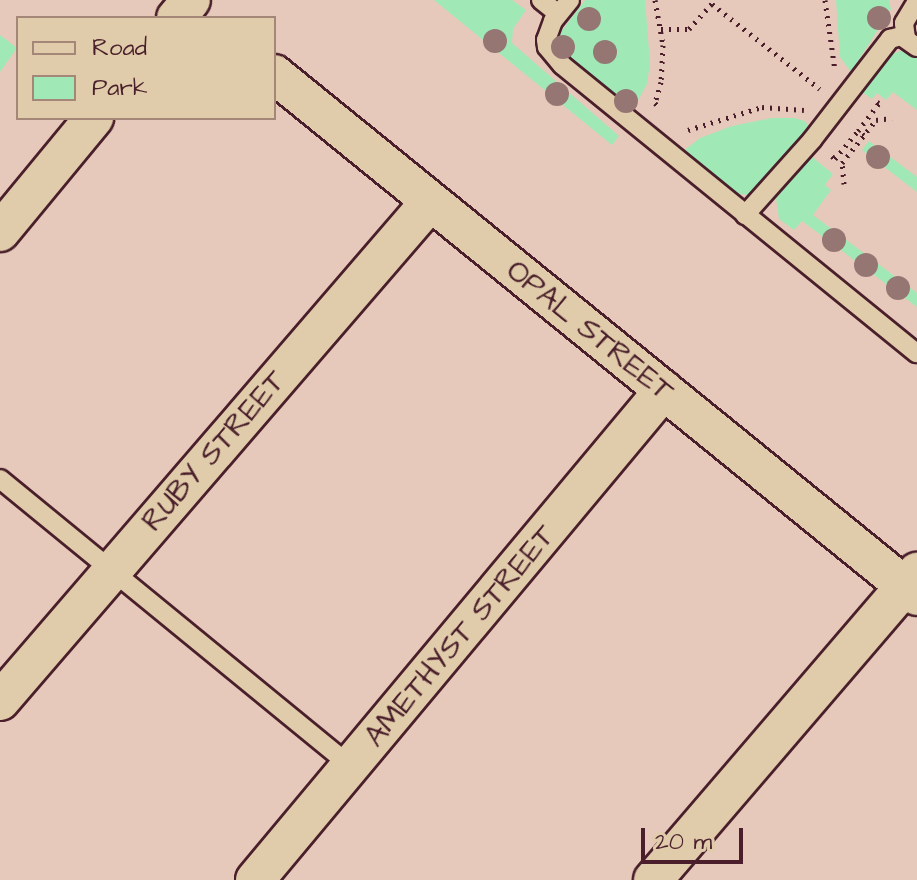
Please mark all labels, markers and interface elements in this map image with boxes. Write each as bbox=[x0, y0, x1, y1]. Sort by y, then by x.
legend bbox=[16, 16, 276, 120]
text: Road bbox=[92, 31, 147, 65]
text: Park bbox=[92, 71, 148, 105]
street label: OPAL STREET bbox=[499, 253, 681, 409]
street label: RUBY STREET bbox=[134, 363, 294, 539]
street label: AMETHYST STREET bbox=[357, 518, 563, 754]
scale bar bbox=[645, 812, 747, 862]
text: 20 m bbox=[655, 825, 712, 859]

